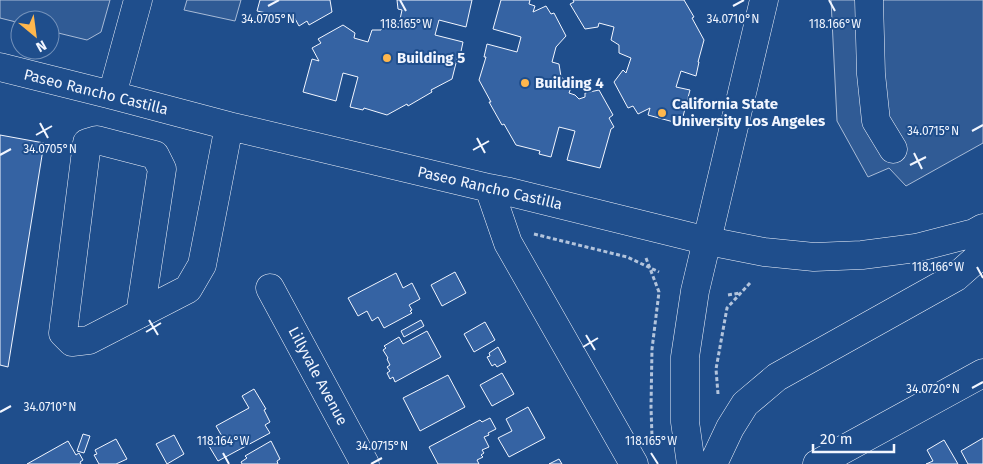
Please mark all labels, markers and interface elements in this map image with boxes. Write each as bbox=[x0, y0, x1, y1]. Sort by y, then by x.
north arrow bbox=[10, 10, 60, 60]
text: 34.0705°N bbox=[241, 12, 295, 26]
text: 34.0710°N bbox=[707, 12, 759, 26]
text: 118.165°W bbox=[380, 17, 432, 31]
text: 118.166°W bbox=[809, 17, 861, 31]
text: N bbox=[33, 36, 49, 56]
place label: Building 5 bbox=[397, 49, 465, 67]
marker: Building 5 bbox=[381, 52, 393, 64]
street label: Paseo Rancho Castilla bbox=[22, 65, 170, 119]
place label: Building 4 bbox=[535, 74, 604, 92]
marker: Building 4 bbox=[519, 77, 531, 89]
place label: California State University Los Angeles bbox=[672, 95, 825, 130]
marker: California State University Los Angeles bbox=[656, 107, 668, 119]
text: 34.0715°N bbox=[907, 124, 959, 138]
text: 34.0705°N bbox=[23, 142, 77, 156]
street label: Paseo Rancho Castilla bbox=[416, 163, 564, 213]
text: 118.166°W bbox=[912, 260, 964, 274]
street label: Lillyvale Avenue bbox=[284, 324, 352, 428]
text: 34.0720°N bbox=[906, 382, 960, 396]
text: 34.0710°N bbox=[24, 400, 76, 414]
scale bar bbox=[813, 422, 894, 454]
text: 20 m bbox=[820, 430, 853, 448]
text: 118.164°W bbox=[197, 434, 249, 448]
text: 118.165°W bbox=[625, 434, 677, 448]
text: 34.0715°N bbox=[356, 439, 408, 453]

